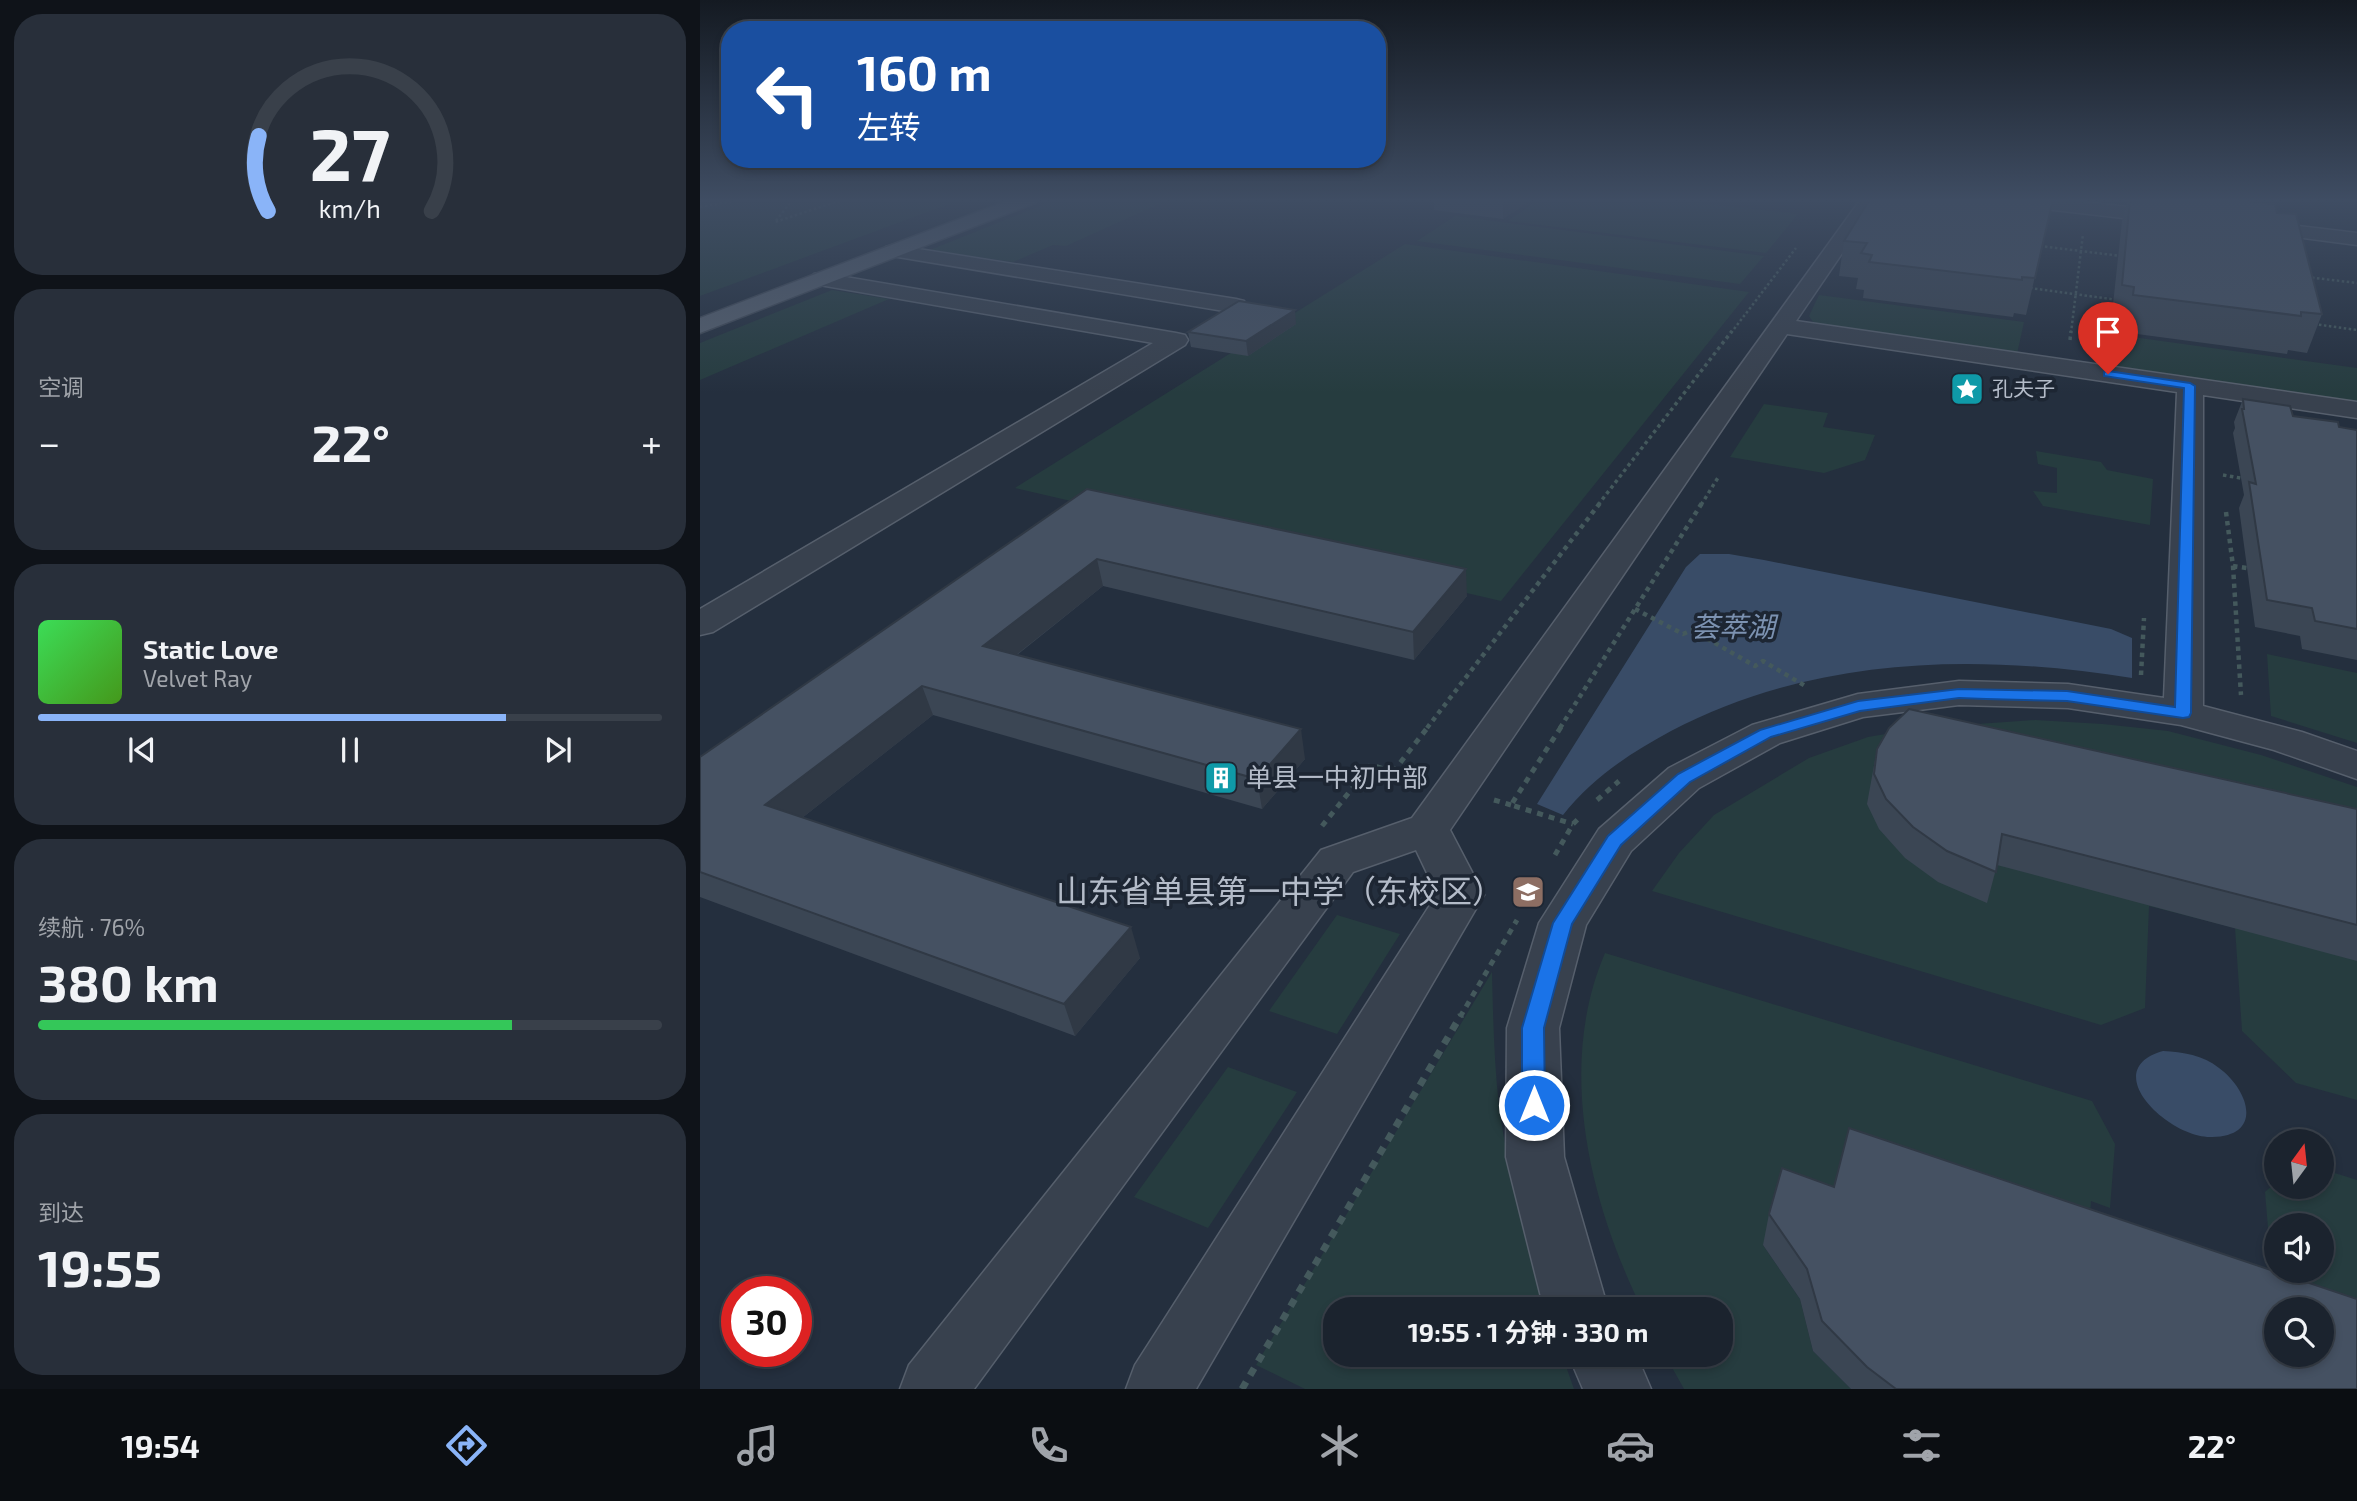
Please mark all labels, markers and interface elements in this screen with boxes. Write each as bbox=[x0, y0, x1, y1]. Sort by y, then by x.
text: 160 m bbox=[857, 42, 992, 101]
icon: left bbox=[742, 49, 833, 140]
text: 左转 bbox=[857, 107, 921, 145]
text: 27 bbox=[310, 108, 390, 196]
text: km/h bbox=[319, 192, 381, 222]
pin bbox=[2078, 302, 2138, 374]
icon: arrive bbox=[2089, 313, 2127, 351]
place icon: 孔夫子 bbox=[1948, 370, 1986, 408]
text: 空调 bbox=[38, 373, 84, 401]
place label: 孔夫子 bbox=[1992, 375, 2055, 400]
text: 22° bbox=[311, 410, 390, 472]
text: − bbox=[38, 419, 60, 465]
text: + bbox=[641, 419, 662, 465]
water label: 荟萃湖 bbox=[1691, 609, 1779, 643]
text: Static Love bbox=[143, 633, 279, 664]
text: Velvet Ray bbox=[143, 664, 252, 692]
icon: previous bbox=[123, 731, 161, 769]
icon: pause bbox=[331, 731, 369, 769]
icon: next bbox=[539, 731, 577, 769]
building icon: 单县一中初中部 bbox=[1202, 759, 1240, 797]
place label: 单县一中初中部 bbox=[1246, 761, 1428, 792]
place label: 山东省单县第一中学（东校区） bbox=[1056, 871, 1504, 909]
school or university icon: 山东省单县第一中学（东校区） bbox=[1509, 873, 1547, 911]
text: 续航 · 76% bbox=[38, 913, 145, 941]
text: 380 km bbox=[38, 950, 219, 1012]
position arrow bbox=[1497, 1068, 1571, 1142]
north arrow bbox=[2264, 1129, 2334, 1199]
map controls bbox=[2264, 1129, 2334, 1367]
text: 到达 bbox=[38, 1198, 84, 1226]
button: sound bbox=[2264, 1213, 2334, 1283]
text: 19:55 bbox=[38, 1235, 162, 1297]
speed limit sign: 30 bbox=[721, 1276, 812, 1367]
button: search bbox=[2264, 1297, 2334, 1367]
text: 19:55 · 1 分钟 · 330 m bbox=[1408, 1316, 1648, 1347]
icon: directions bbox=[442, 1421, 491, 1470]
icon: music bbox=[733, 1421, 782, 1470]
icon: phone bbox=[1024, 1421, 1073, 1470]
icon: climate bbox=[1315, 1421, 1364, 1470]
icon: car bbox=[1606, 1421, 1655, 1470]
icon: filters bbox=[1897, 1421, 1946, 1470]
text: 19:54 bbox=[121, 1426, 200, 1464]
text: 22° bbox=[2188, 1426, 2236, 1464]

